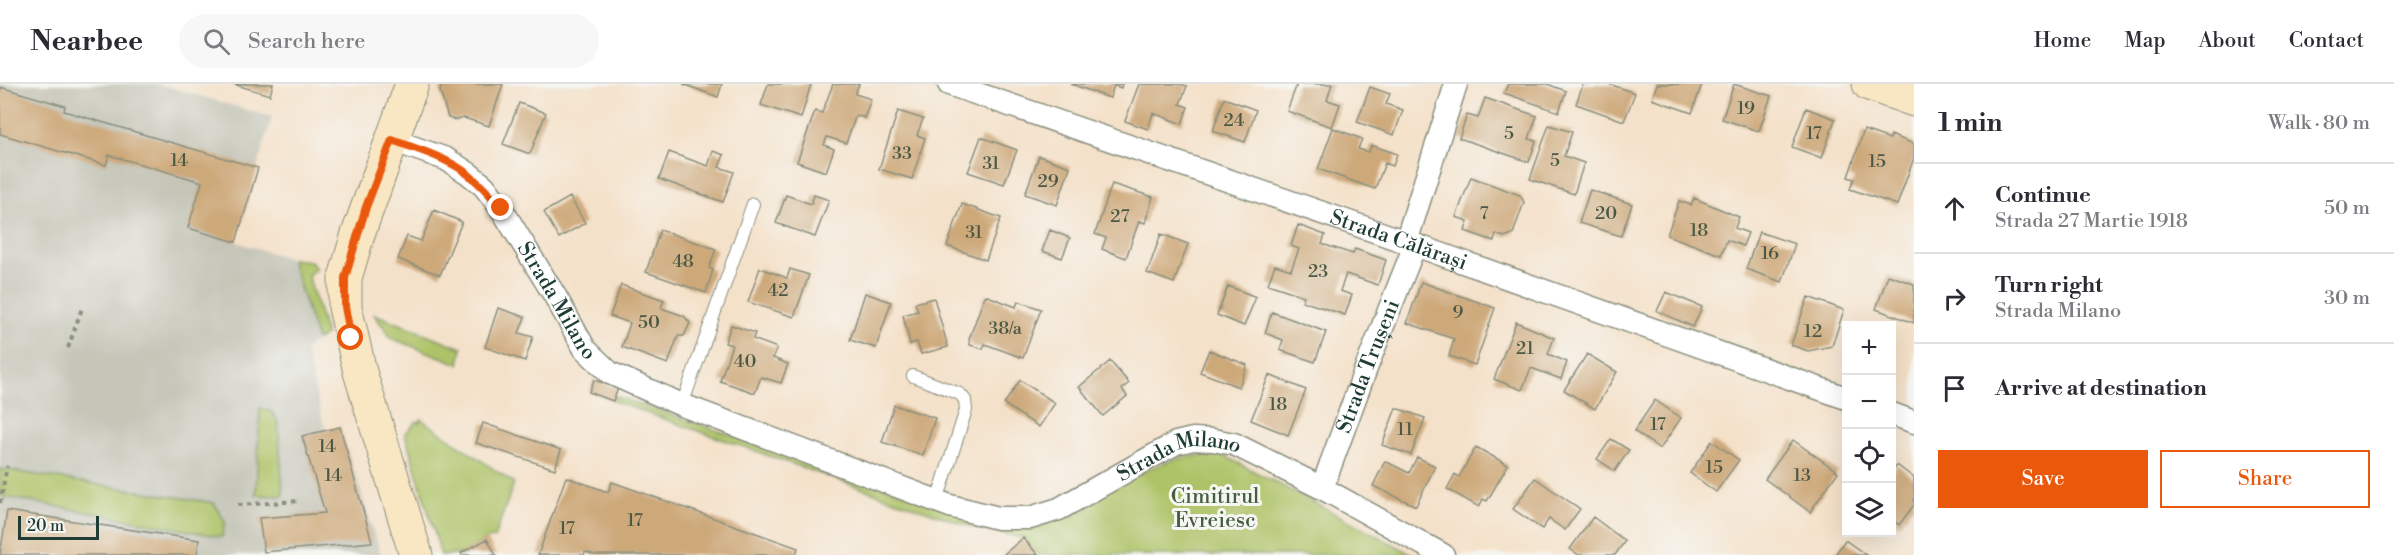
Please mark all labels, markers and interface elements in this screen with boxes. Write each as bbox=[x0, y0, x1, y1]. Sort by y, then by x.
search box bbox=[179, 14, 599, 68]
text: Nearbee bbox=[30, 24, 143, 59]
icon: search bbox=[200, 25, 233, 58]
text: Search here bbox=[248, 28, 365, 55]
text: Home bbox=[2034, 28, 2091, 54]
text: Map bbox=[2124, 28, 2166, 54]
text: About bbox=[2199, 28, 2256, 54]
text: Contact bbox=[2289, 28, 2364, 54]
house number: 19 bbox=[1737, 97, 1755, 120]
text: 1 min bbox=[1938, 107, 2003, 139]
house number: 24 bbox=[1223, 109, 1245, 132]
text: Walk · 80 m bbox=[2268, 111, 2370, 136]
house number: 5 bbox=[1504, 122, 1514, 145]
house number: 17 bbox=[1806, 122, 1822, 145]
house number: 33 bbox=[892, 142, 912, 165]
house number: 14 bbox=[170, 149, 188, 172]
house number: 5 bbox=[1550, 149, 1560, 172]
house number: 15 bbox=[1868, 150, 1886, 173]
house number: 31 bbox=[982, 152, 1000, 175]
house number: 29 bbox=[1037, 170, 1059, 193]
text: Continue bbox=[1995, 182, 2091, 209]
icon: ahead bbox=[1938, 192, 1971, 225]
route end bbox=[487, 194, 513, 220]
text: 50 m bbox=[2324, 196, 2370, 221]
house number: 7 bbox=[1479, 202, 1489, 225]
house number: 20 bbox=[1595, 202, 1617, 225]
house number: 27 bbox=[1110, 205, 1130, 228]
street label: Strada Călărași bbox=[1326, 205, 1471, 277]
text: Strada 27 Martie 1918 bbox=[1995, 209, 2188, 234]
house number: 18 bbox=[1690, 219, 1708, 242]
house number: 31 bbox=[965, 221, 983, 244]
street label: Strada Milano bbox=[511, 237, 601, 366]
house number: 16 bbox=[1761, 242, 1779, 265]
house number: 48 bbox=[672, 250, 694, 273]
house number: 23 bbox=[1308, 260, 1328, 283]
text: Turn right bbox=[1995, 272, 2103, 299]
house number: 42 bbox=[768, 279, 788, 302]
icon: right bbox=[1938, 282, 1971, 315]
text: 30 m bbox=[2324, 286, 2370, 311]
street label: Strada Trușeni bbox=[1331, 296, 1406, 437]
text: Strada Milano bbox=[1995, 299, 2121, 324]
house number: 9 bbox=[1453, 301, 1464, 324]
house number: 50 bbox=[638, 311, 660, 334]
house number: 38/a bbox=[988, 317, 1023, 340]
house number: 12 bbox=[1804, 320, 1822, 343]
map controls bbox=[1842, 321, 1896, 537]
button: + bbox=[1842, 321, 1896, 375]
route start bbox=[337, 324, 363, 350]
house number: 21 bbox=[1516, 337, 1534, 360]
house number: 40 bbox=[734, 350, 756, 373]
icon: arrive bbox=[1938, 372, 1971, 405]
button: − bbox=[1842, 375, 1896, 429]
text: Arrive at destination bbox=[1995, 375, 2207, 402]
house number: 18 bbox=[1269, 393, 1287, 416]
house number: 17 bbox=[1650, 413, 1666, 436]
house number: 11 bbox=[1397, 418, 1413, 441]
street label: Strada Milano bbox=[1112, 427, 1246, 488]
button: locate bbox=[1842, 429, 1896, 483]
house number: 14 bbox=[318, 435, 336, 458]
button: Save bbox=[1938, 450, 2148, 508]
button: Share bbox=[2160, 450, 2370, 508]
house number: 15 bbox=[1705, 456, 1723, 479]
house number: 14 bbox=[324, 464, 342, 487]
house number: 13 bbox=[1793, 464, 1811, 487]
button: layers bbox=[1842, 483, 1896, 537]
park label: Cimitirul Evreiesc bbox=[1171, 484, 1259, 534]
house number: 17 bbox=[627, 509, 643, 532]
scale bar bbox=[18, 513, 99, 540]
text: 20 m bbox=[27, 516, 64, 536]
house number: 17 bbox=[559, 517, 575, 540]

